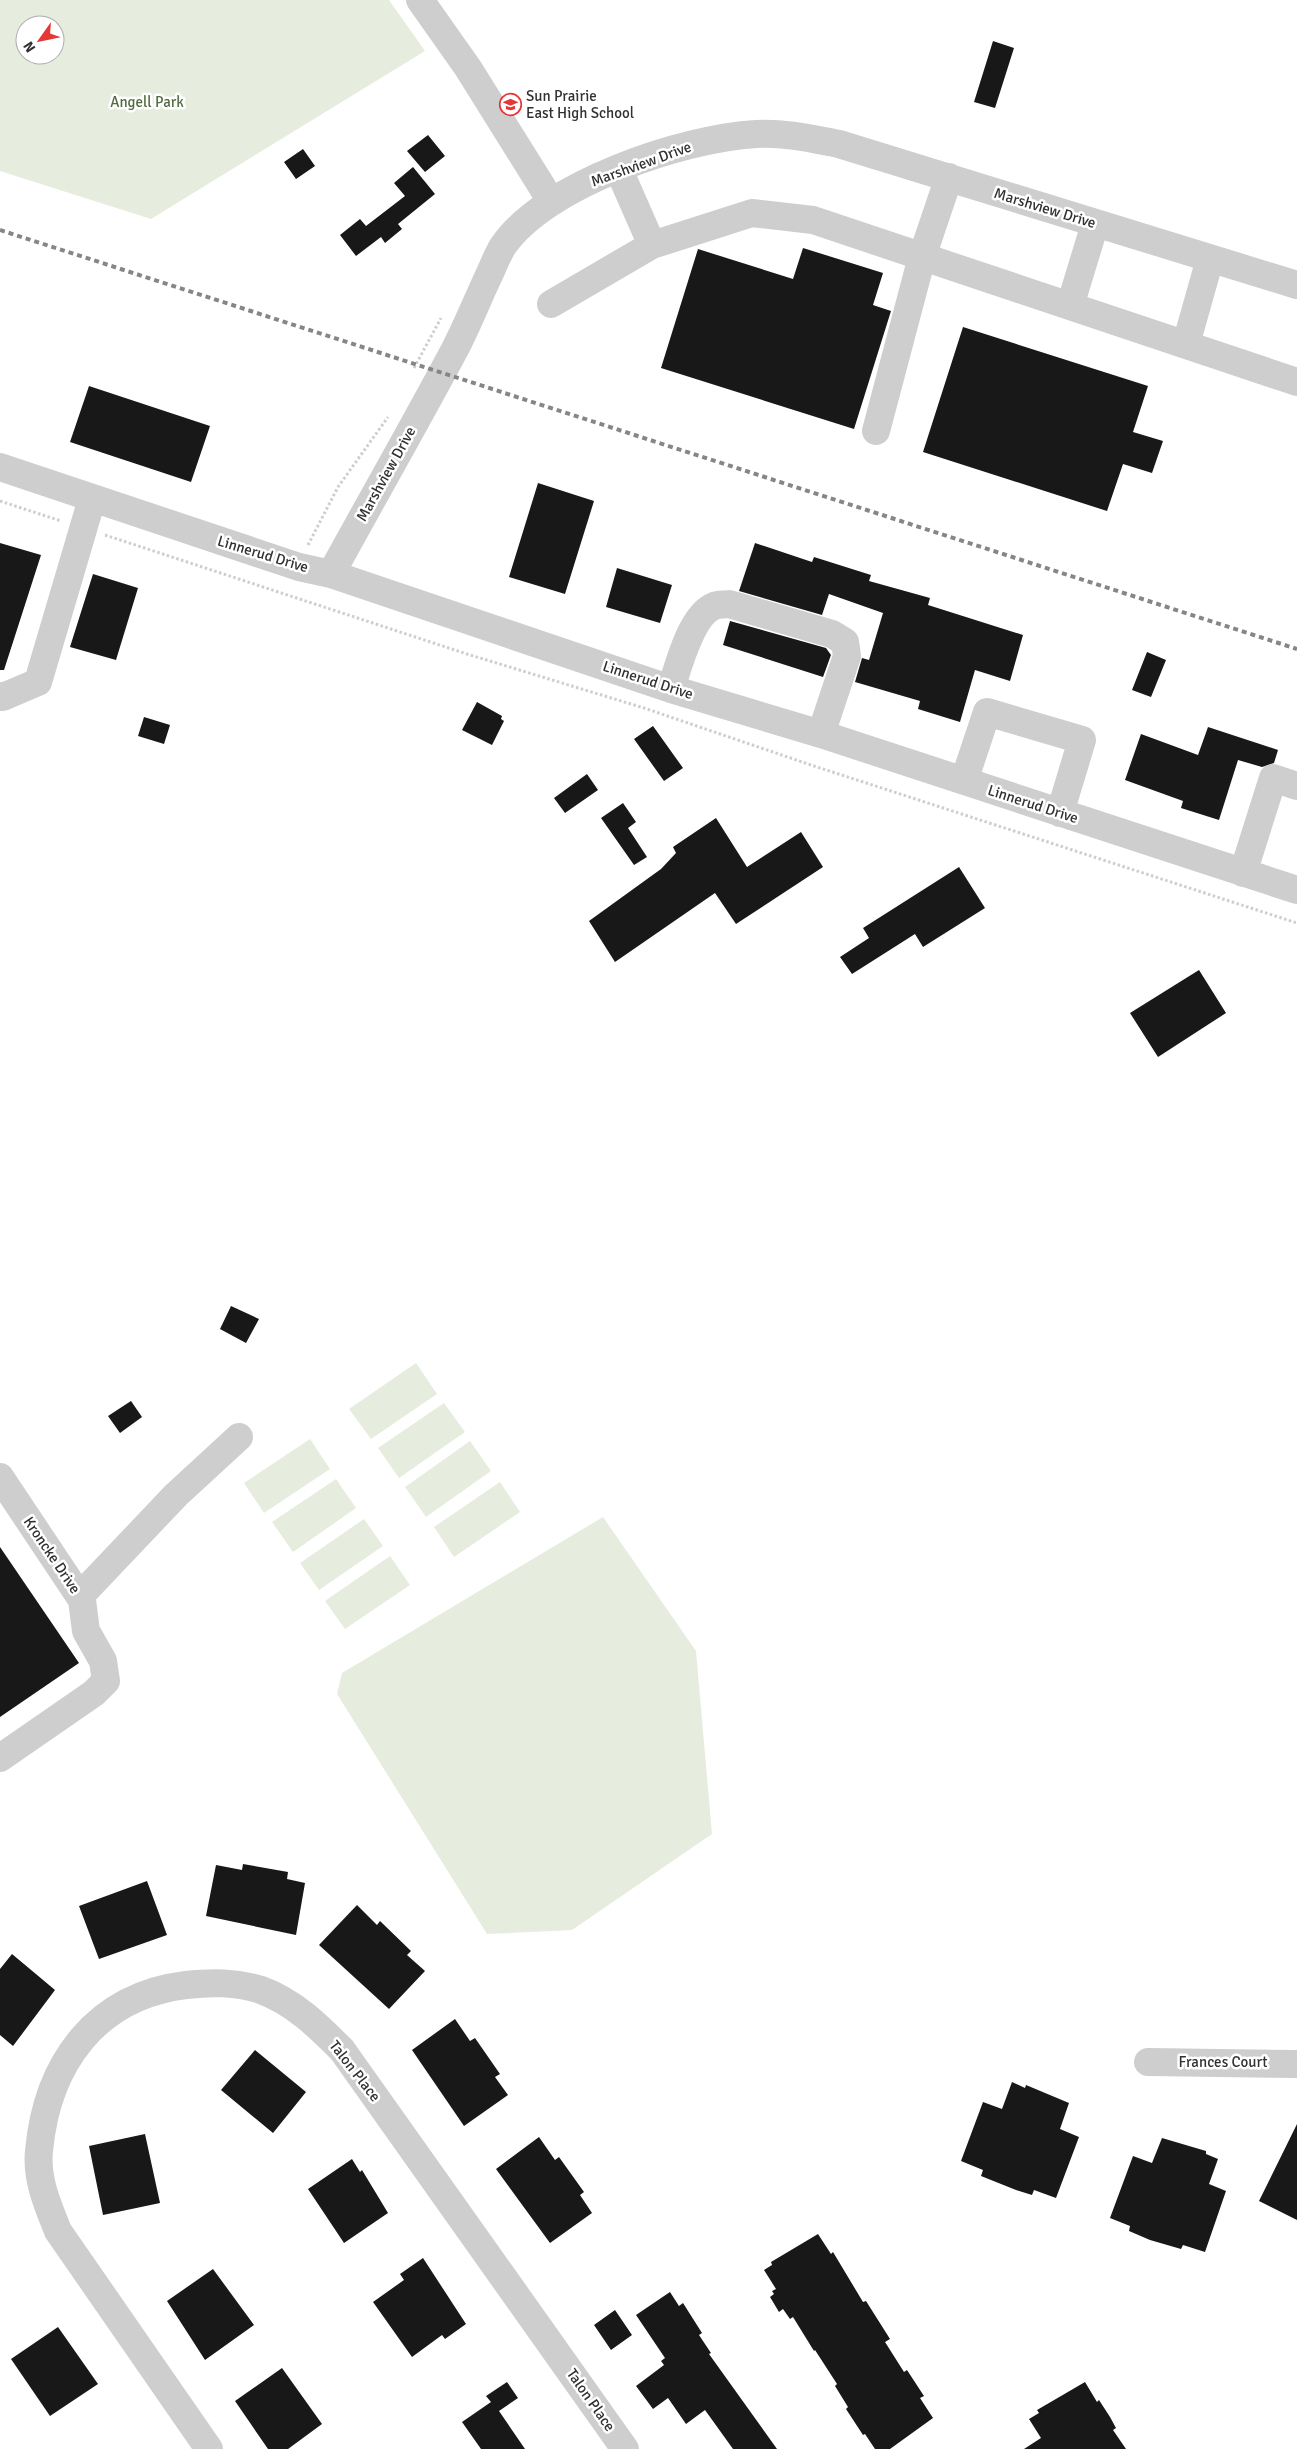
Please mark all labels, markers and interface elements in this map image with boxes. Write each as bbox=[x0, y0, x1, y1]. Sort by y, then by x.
north arrow bbox=[15, 15, 65, 65]
text: N bbox=[20, 38, 39, 56]
place label: Sun Prairie East High School bbox=[526, 87, 634, 122]
park label: Angell Park bbox=[110, 93, 184, 111]
school or university icon: Sun Prairie East High School bbox=[498, 93, 522, 117]
street label: Marshview Drive bbox=[588, 138, 694, 190]
street label: Marshview Drive bbox=[992, 184, 1098, 232]
street label: Marshview Drive bbox=[353, 424, 419, 524]
street label: Linnerud Drive bbox=[215, 532, 311, 576]
street label: Linnerud Drive bbox=[601, 657, 695, 703]
street label: Linnerud Drive bbox=[986, 781, 1080, 827]
street label: Kroncke Drive bbox=[20, 1513, 84, 1597]
street label: Talon Place bbox=[326, 2037, 384, 2105]
street label: Frances Court bbox=[1178, 2053, 1268, 2071]
street label: Talon Place bbox=[563, 2365, 619, 2435]

